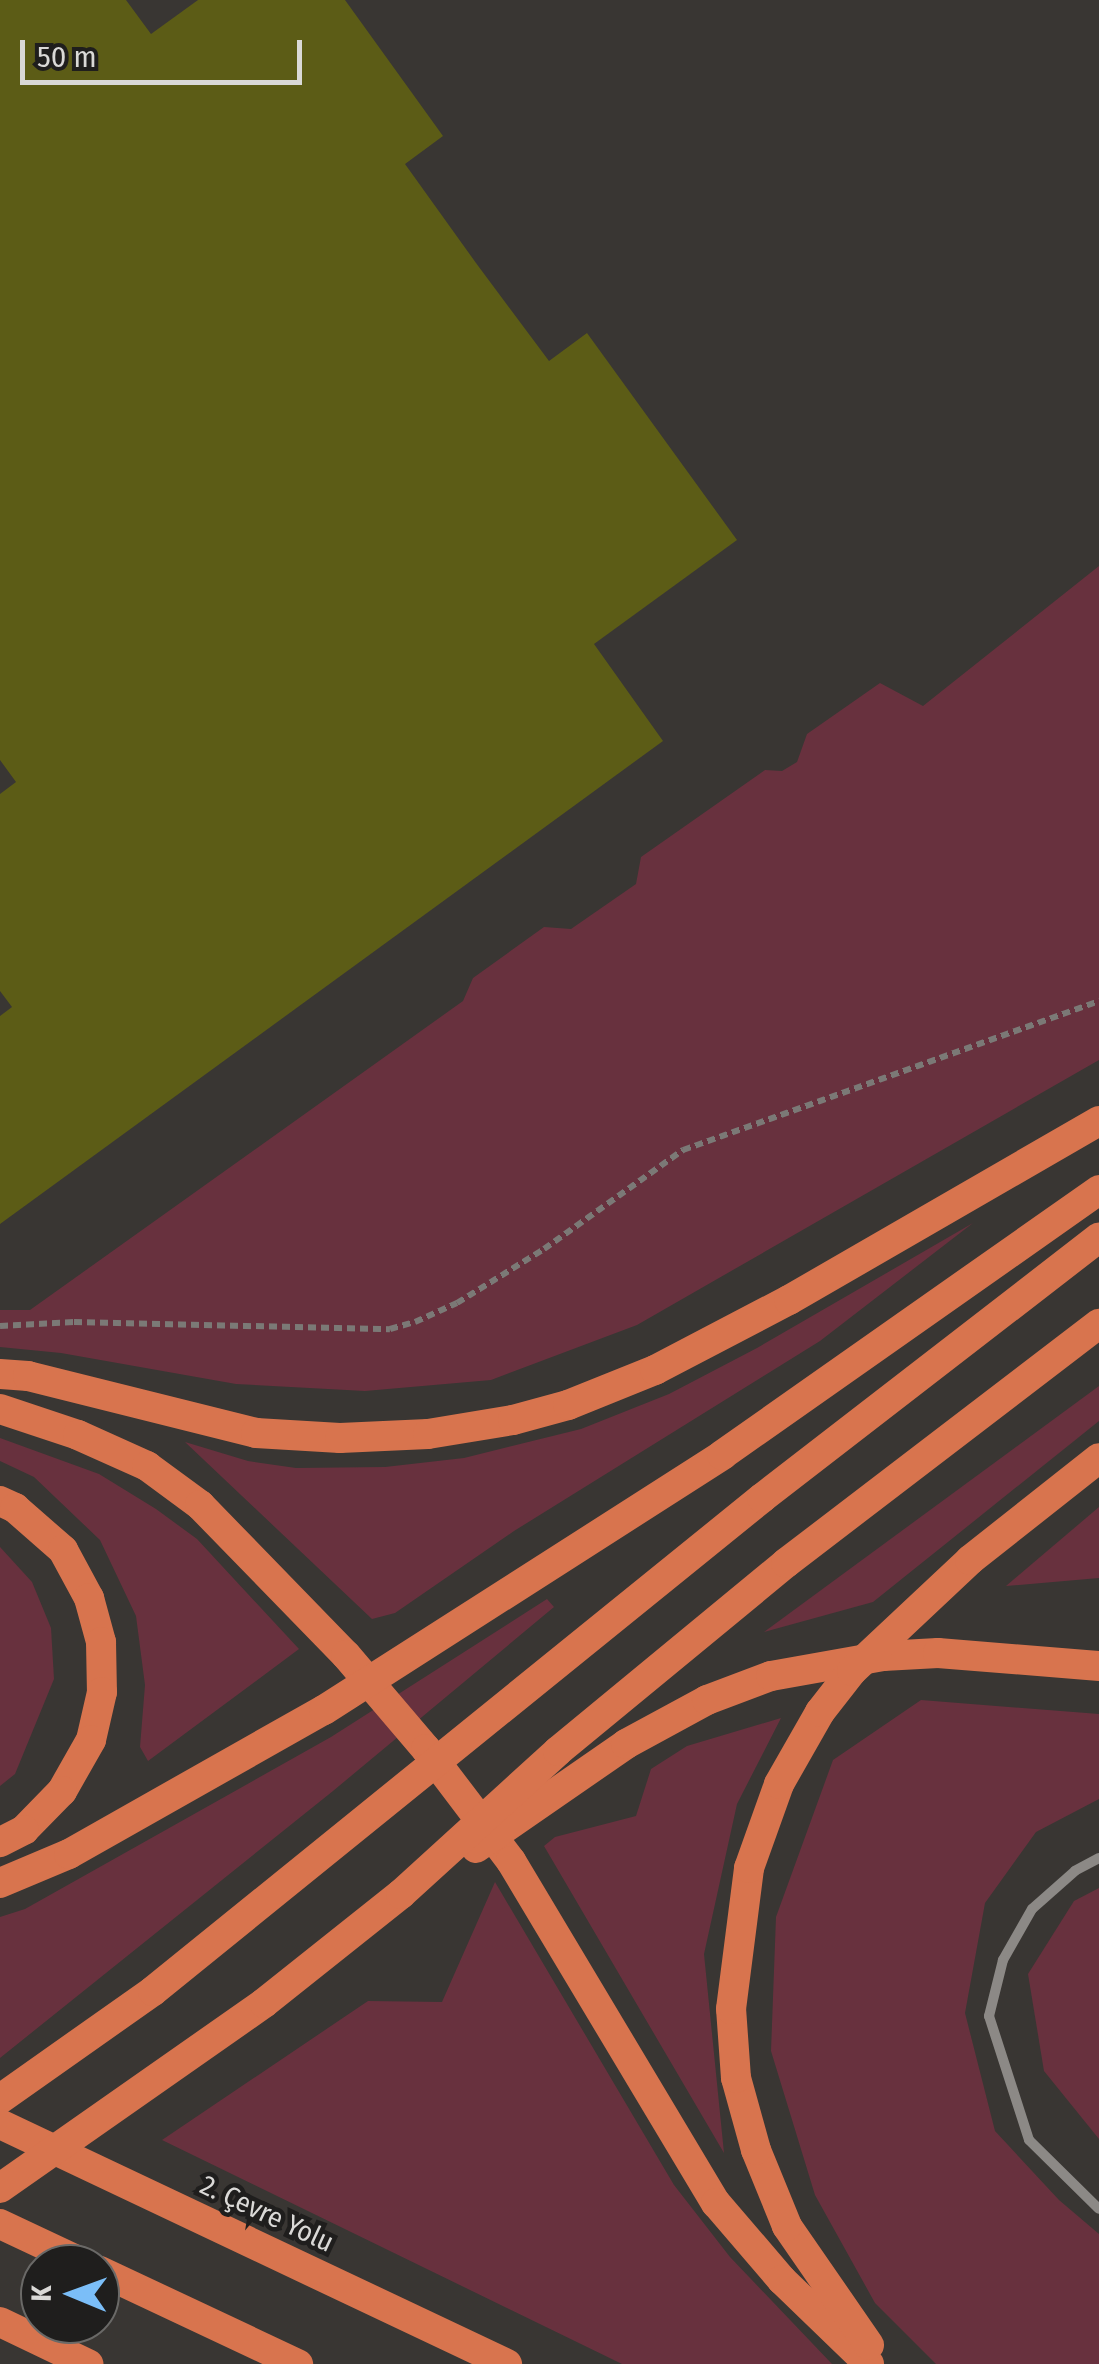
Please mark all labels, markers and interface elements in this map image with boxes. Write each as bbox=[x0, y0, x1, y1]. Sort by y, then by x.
scale bar bbox=[25, 20, 308, 82]
text: 50 m bbox=[37, 39, 97, 75]
street label: 2. Çevre Yolu bbox=[195, 2169, 339, 2259]
north arrow bbox=[20, 2244, 120, 2344]
text: K bbox=[25, 2285, 58, 2302]

